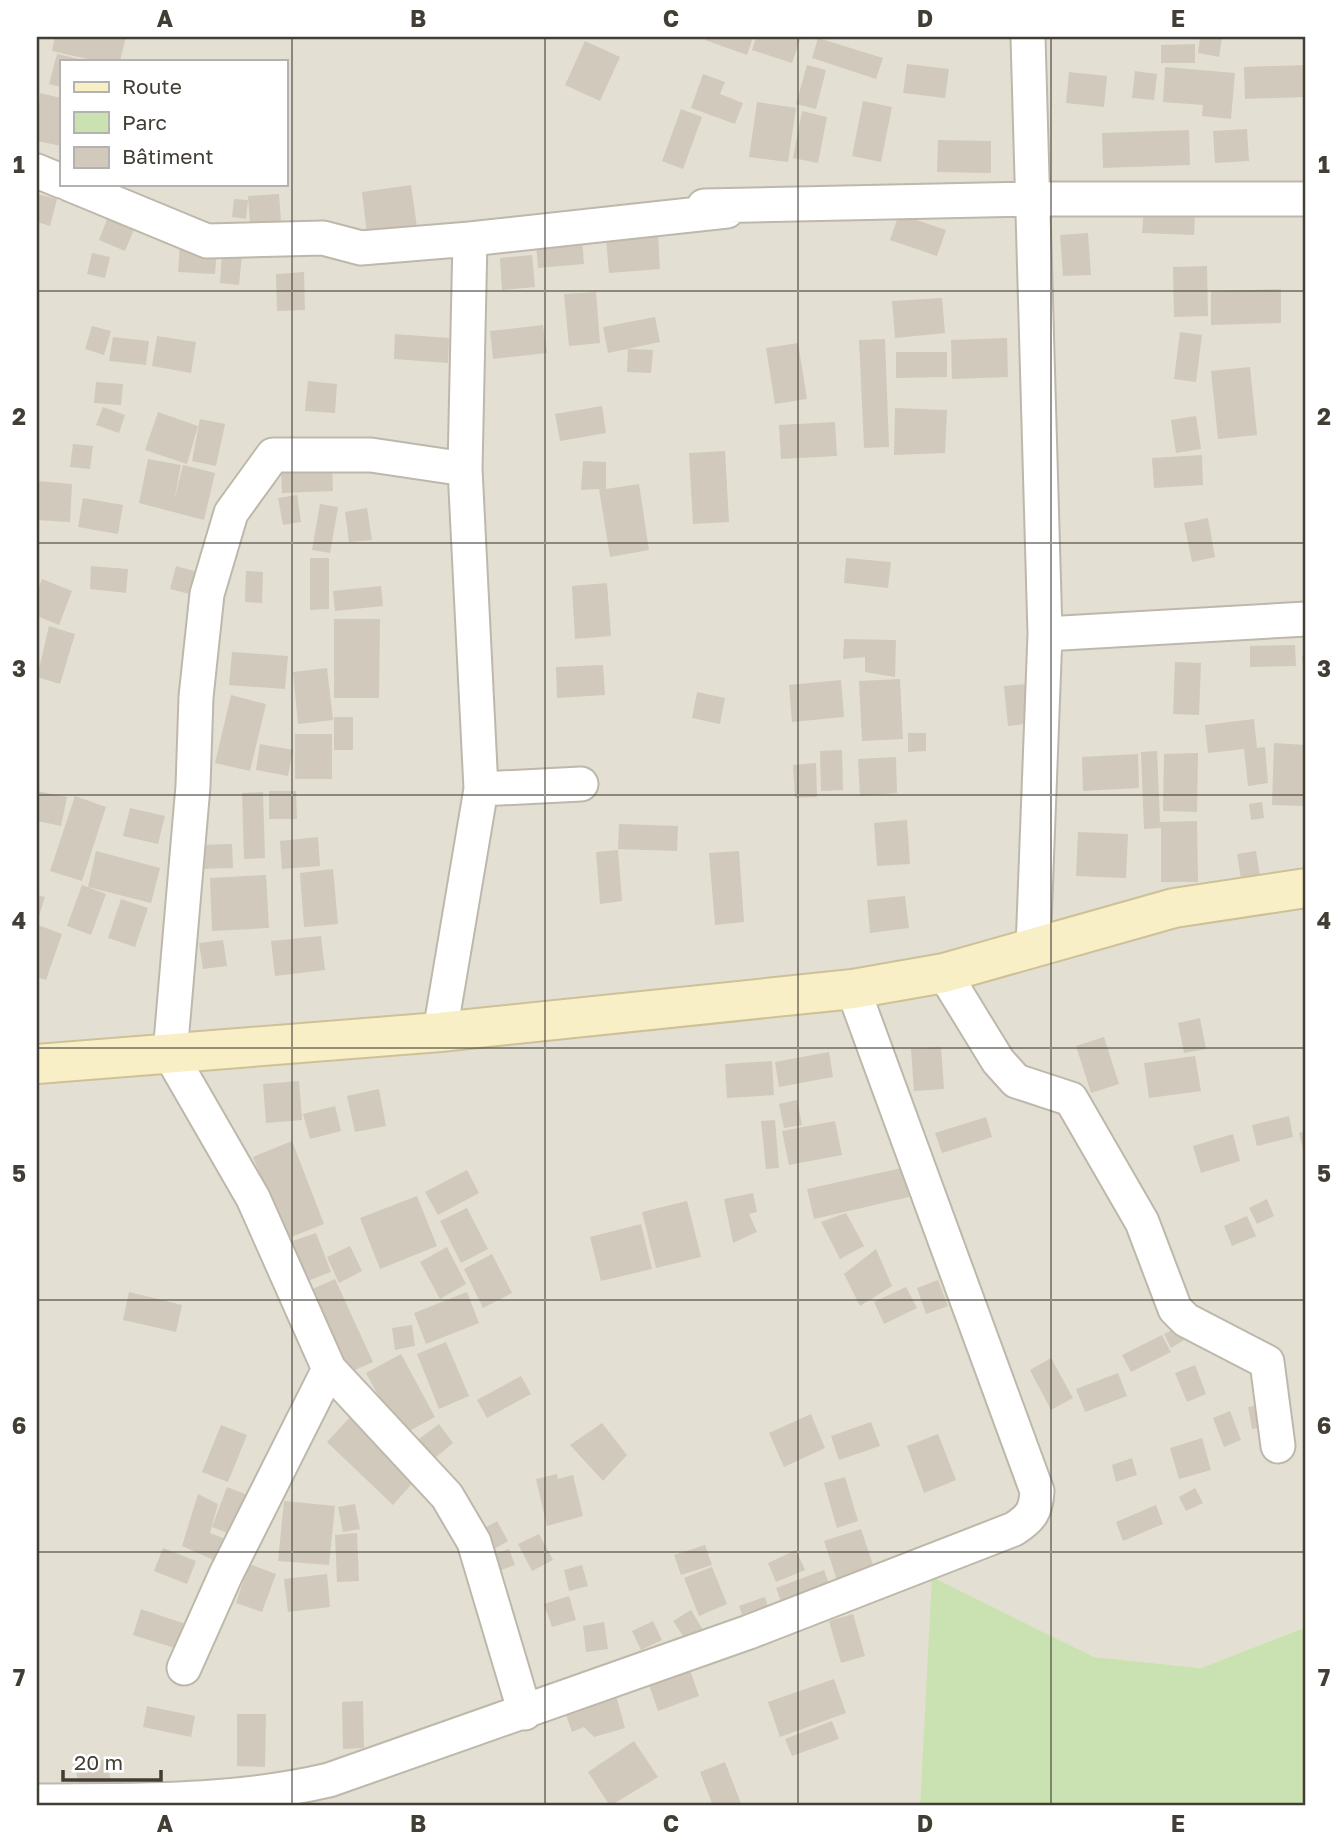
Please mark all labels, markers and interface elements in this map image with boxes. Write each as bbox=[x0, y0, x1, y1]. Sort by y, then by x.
text: A bbox=[157, 4, 174, 32]
text: B bbox=[410, 4, 426, 32]
text: C bbox=[663, 4, 679, 32]
text: D bbox=[917, 4, 933, 32]
text: E bbox=[1171, 4, 1185, 32]
legend bbox=[60, 60, 287, 186]
text: Route bbox=[122, 73, 182, 99]
text: Parc bbox=[122, 109, 167, 135]
text: Bâtiment bbox=[122, 143, 214, 169]
text: 1 bbox=[13, 150, 25, 178]
text: 1 bbox=[1318, 150, 1330, 178]
text: 2 bbox=[12, 402, 26, 430]
text: 2 bbox=[1317, 402, 1331, 430]
text: 3 bbox=[12, 654, 26, 682]
text: 3 bbox=[1317, 654, 1331, 682]
text: 4 bbox=[12, 906, 26, 934]
text: 4 bbox=[1317, 906, 1331, 934]
text: 5 bbox=[12, 1159, 26, 1187]
text: 5 bbox=[1317, 1159, 1331, 1187]
text: 6 bbox=[12, 1411, 26, 1439]
text: 6 bbox=[1317, 1411, 1331, 1439]
text: 7 bbox=[13, 1663, 25, 1691]
text: 7 bbox=[1318, 1663, 1330, 1691]
scale bar bbox=[63, 1738, 161, 1782]
text: 20 m bbox=[74, 1749, 123, 1775]
text: A bbox=[157, 1809, 174, 1837]
text: B bbox=[410, 1809, 426, 1837]
text: C bbox=[663, 1809, 679, 1837]
text: D bbox=[917, 1809, 933, 1837]
text: E bbox=[1171, 1809, 1185, 1837]

